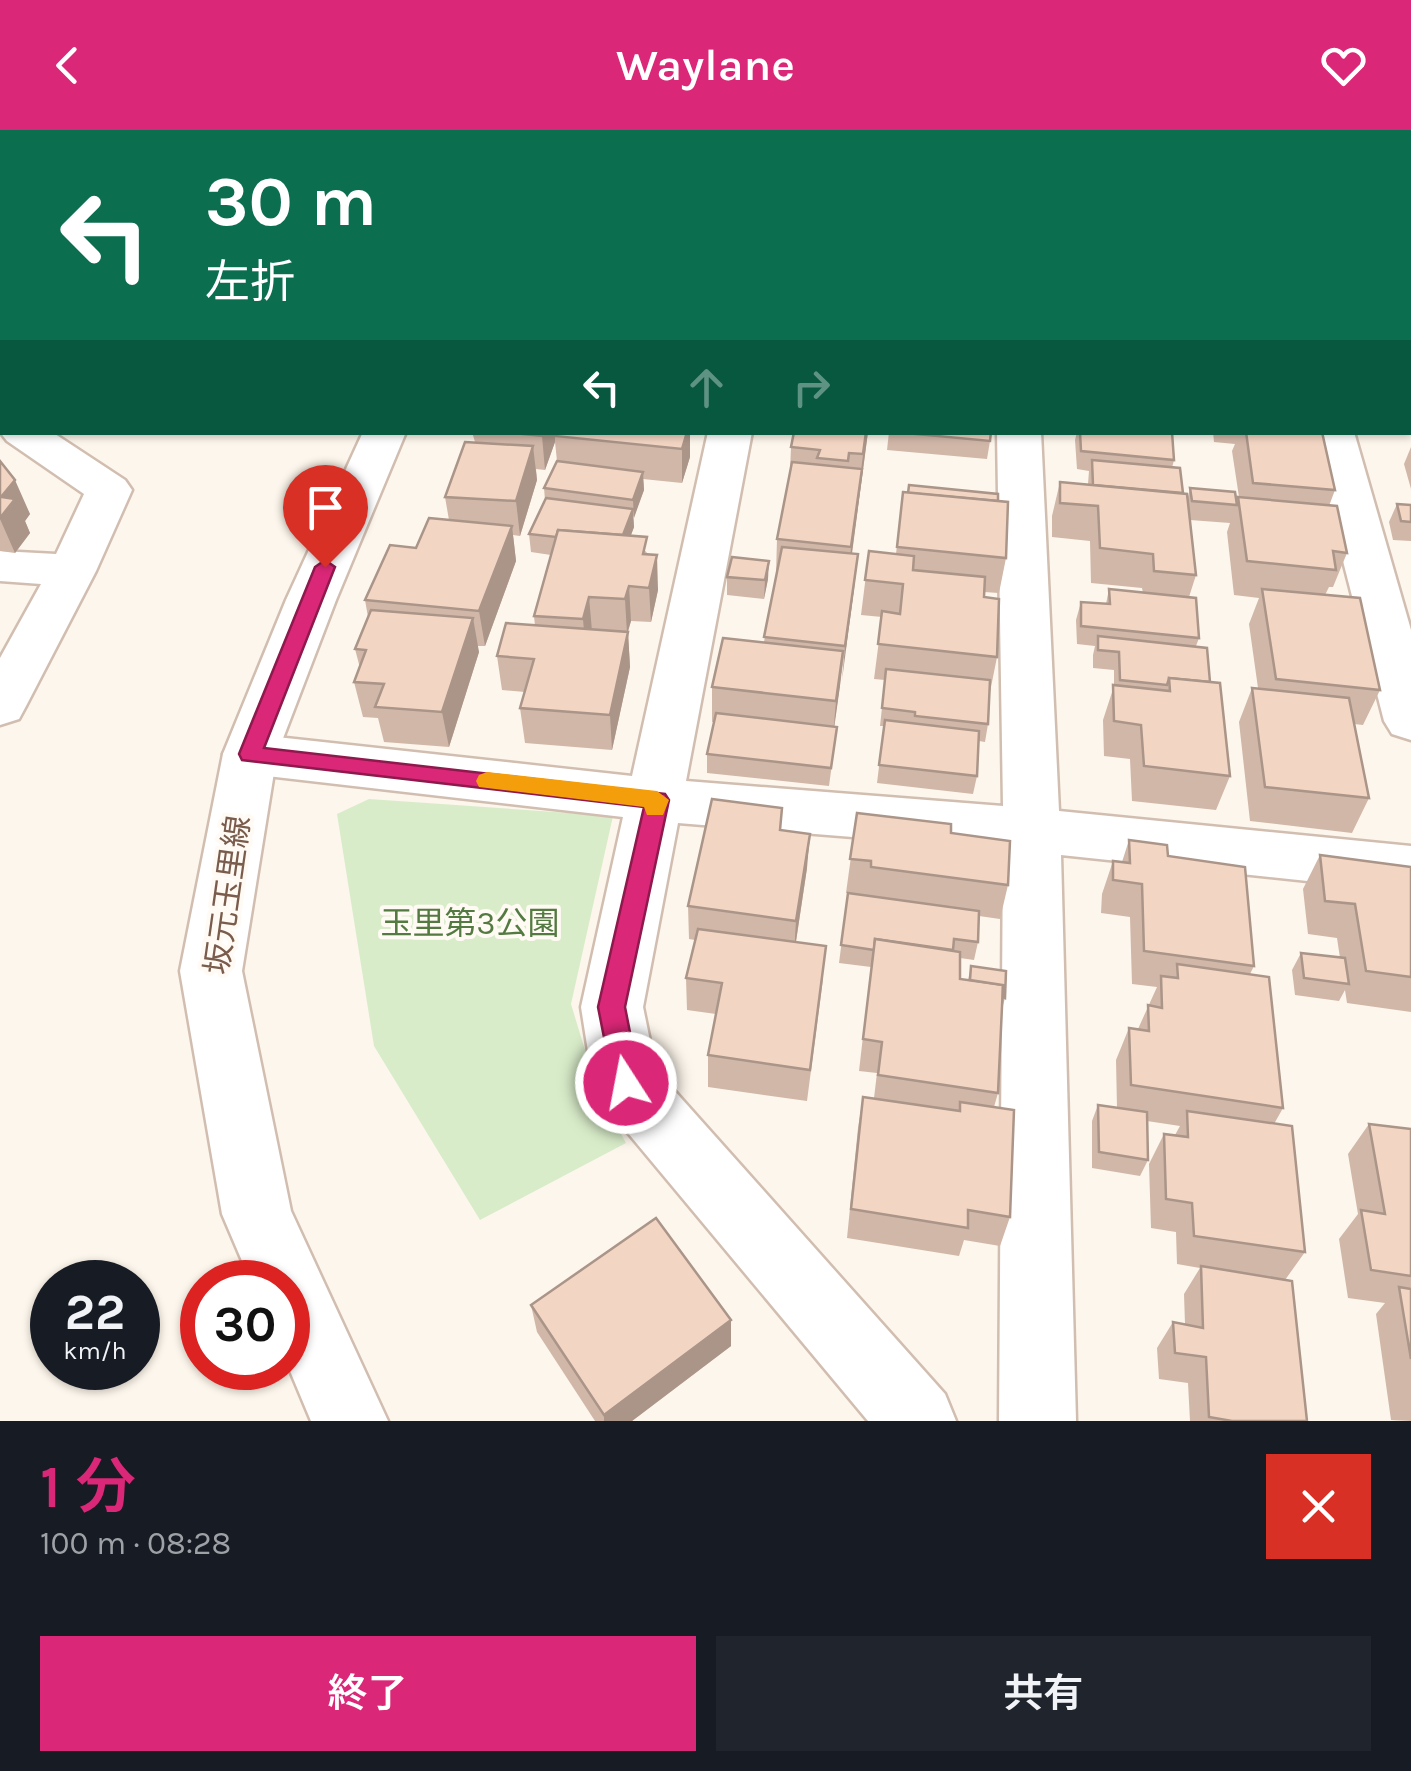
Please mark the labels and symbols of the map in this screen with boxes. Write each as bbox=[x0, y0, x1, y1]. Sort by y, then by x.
pin bbox=[283, 465, 368, 568]
street label: 坂元玉里線 bbox=[199, 813, 257, 977]
park label: 玉里第3公園 bbox=[381, 905, 559, 942]
position arrow bbox=[574, 1031, 678, 1135]
speed limit sign: 30 bbox=[180, 1260, 310, 1390]

